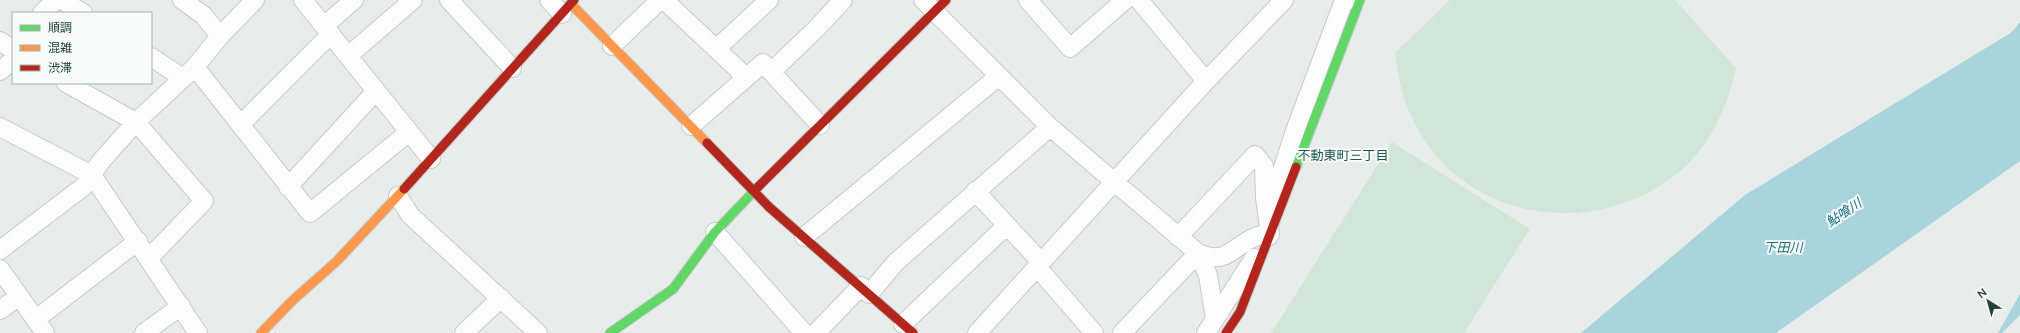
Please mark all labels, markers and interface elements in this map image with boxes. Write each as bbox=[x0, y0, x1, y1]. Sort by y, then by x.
legend bbox=[12, 12, 152, 84]
text: 順調 bbox=[48, 20, 72, 36]
text: 混雑 bbox=[48, 40, 72, 56]
text: 渋滞 bbox=[48, 60, 72, 76]
district label: 不動東町三丁目 bbox=[1297, 147, 1389, 165]
water label: 鮎喰川 bbox=[1823, 194, 1867, 231]
water label: 下田川 bbox=[1763, 239, 1804, 257]
north arrow bbox=[1968, 281, 2008, 321]
text: N bbox=[1974, 285, 1990, 302]

